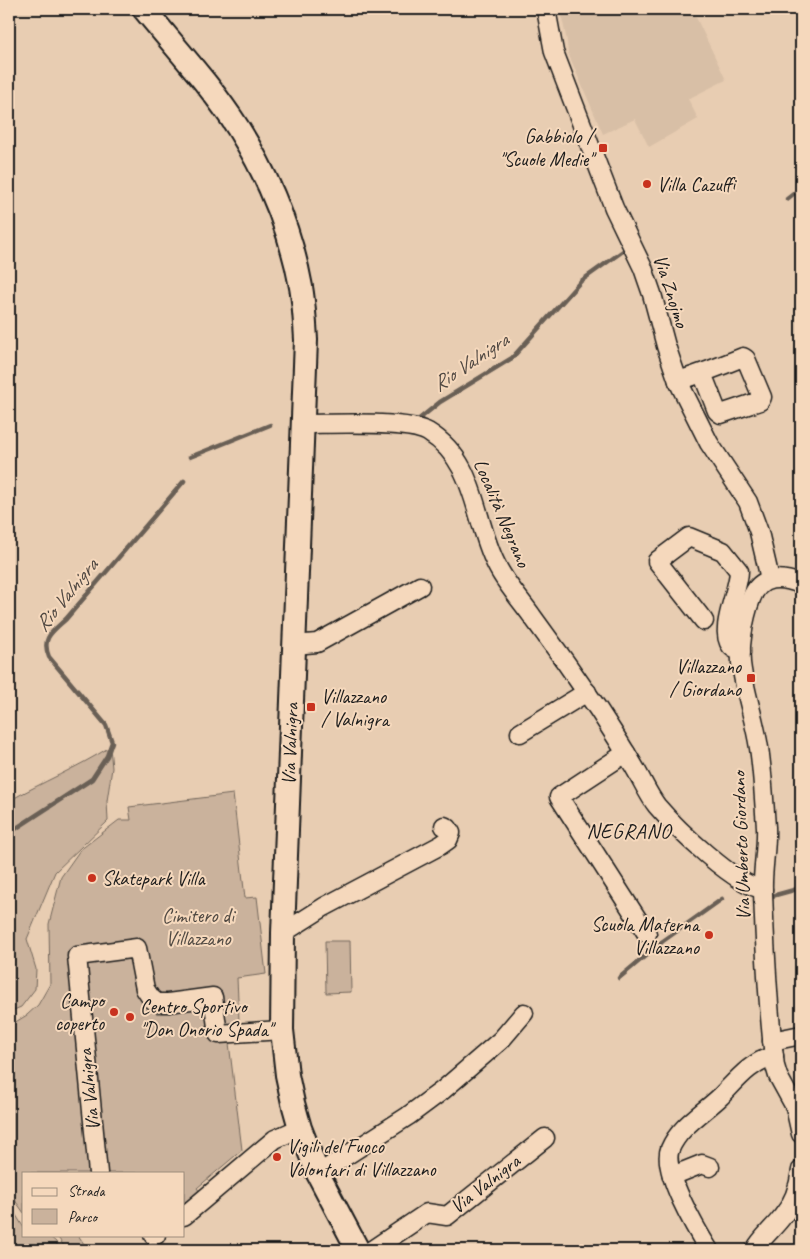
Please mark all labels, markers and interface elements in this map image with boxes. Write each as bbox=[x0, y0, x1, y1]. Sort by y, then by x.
place label: Gabbiolo / "Scuole Medie" bbox=[499, 124, 597, 172]
marker: Gabbiolo / "Scuole Medie" bbox=[597, 142, 609, 154]
place label: Villa Cazuffi bbox=[657, 172, 738, 197]
marker: Villa Cazuffi bbox=[641, 178, 653, 190]
street label: Via Znojmo bbox=[647, 251, 695, 332]
water label: Rio Valnigra bbox=[427, 326, 515, 397]
street label: Località Negrano bbox=[468, 455, 536, 572]
water label: Rio Valnigra bbox=[29, 551, 105, 637]
place label: Villazzano / Giordano bbox=[670, 654, 742, 702]
marker: Villazzano / Giordano bbox=[745, 672, 757, 684]
place label: Villazzano / Valnigra bbox=[321, 684, 390, 732]
street label: Via Valnigra bbox=[276, 701, 304, 785]
marker: Villazzano / Valnigra bbox=[305, 701, 317, 713]
street label: Via Umberto Giordano bbox=[726, 769, 756, 921]
district label: NEGRANO bbox=[587, 818, 673, 844]
place label: Skatepark Villa bbox=[102, 866, 206, 891]
marker: Skatepark Villa bbox=[86, 872, 98, 884]
park label: Cimitero di Villazzano bbox=[162, 903, 236, 951]
place label: Scuola Materna Villazzano bbox=[591, 912, 701, 960]
marker: Scuola Materna Villazzano bbox=[703, 929, 715, 941]
place label: Campo coperto bbox=[55, 988, 106, 1036]
place label: Centro Sportivo "Don Onorio Spada" bbox=[140, 994, 277, 1042]
marker: Campo coperto bbox=[108, 1006, 120, 1018]
marker: Centro Sportivo "Don Onorio Spada" bbox=[124, 1011, 136, 1023]
street label: Via Valnigra bbox=[72, 1046, 106, 1132]
place label: Vigili del Fuoco Volontari di Villazzano bbox=[287, 1134, 436, 1182]
street label: Via Valnigra bbox=[445, 1148, 527, 1219]
marker: Vigili del Fuoco Volontari di Villazzano bbox=[271, 1151, 283, 1163]
legend bbox=[22, 1172, 185, 1236]
text: Strada bbox=[68, 1182, 105, 1201]
text: Parco bbox=[68, 1208, 99, 1227]

